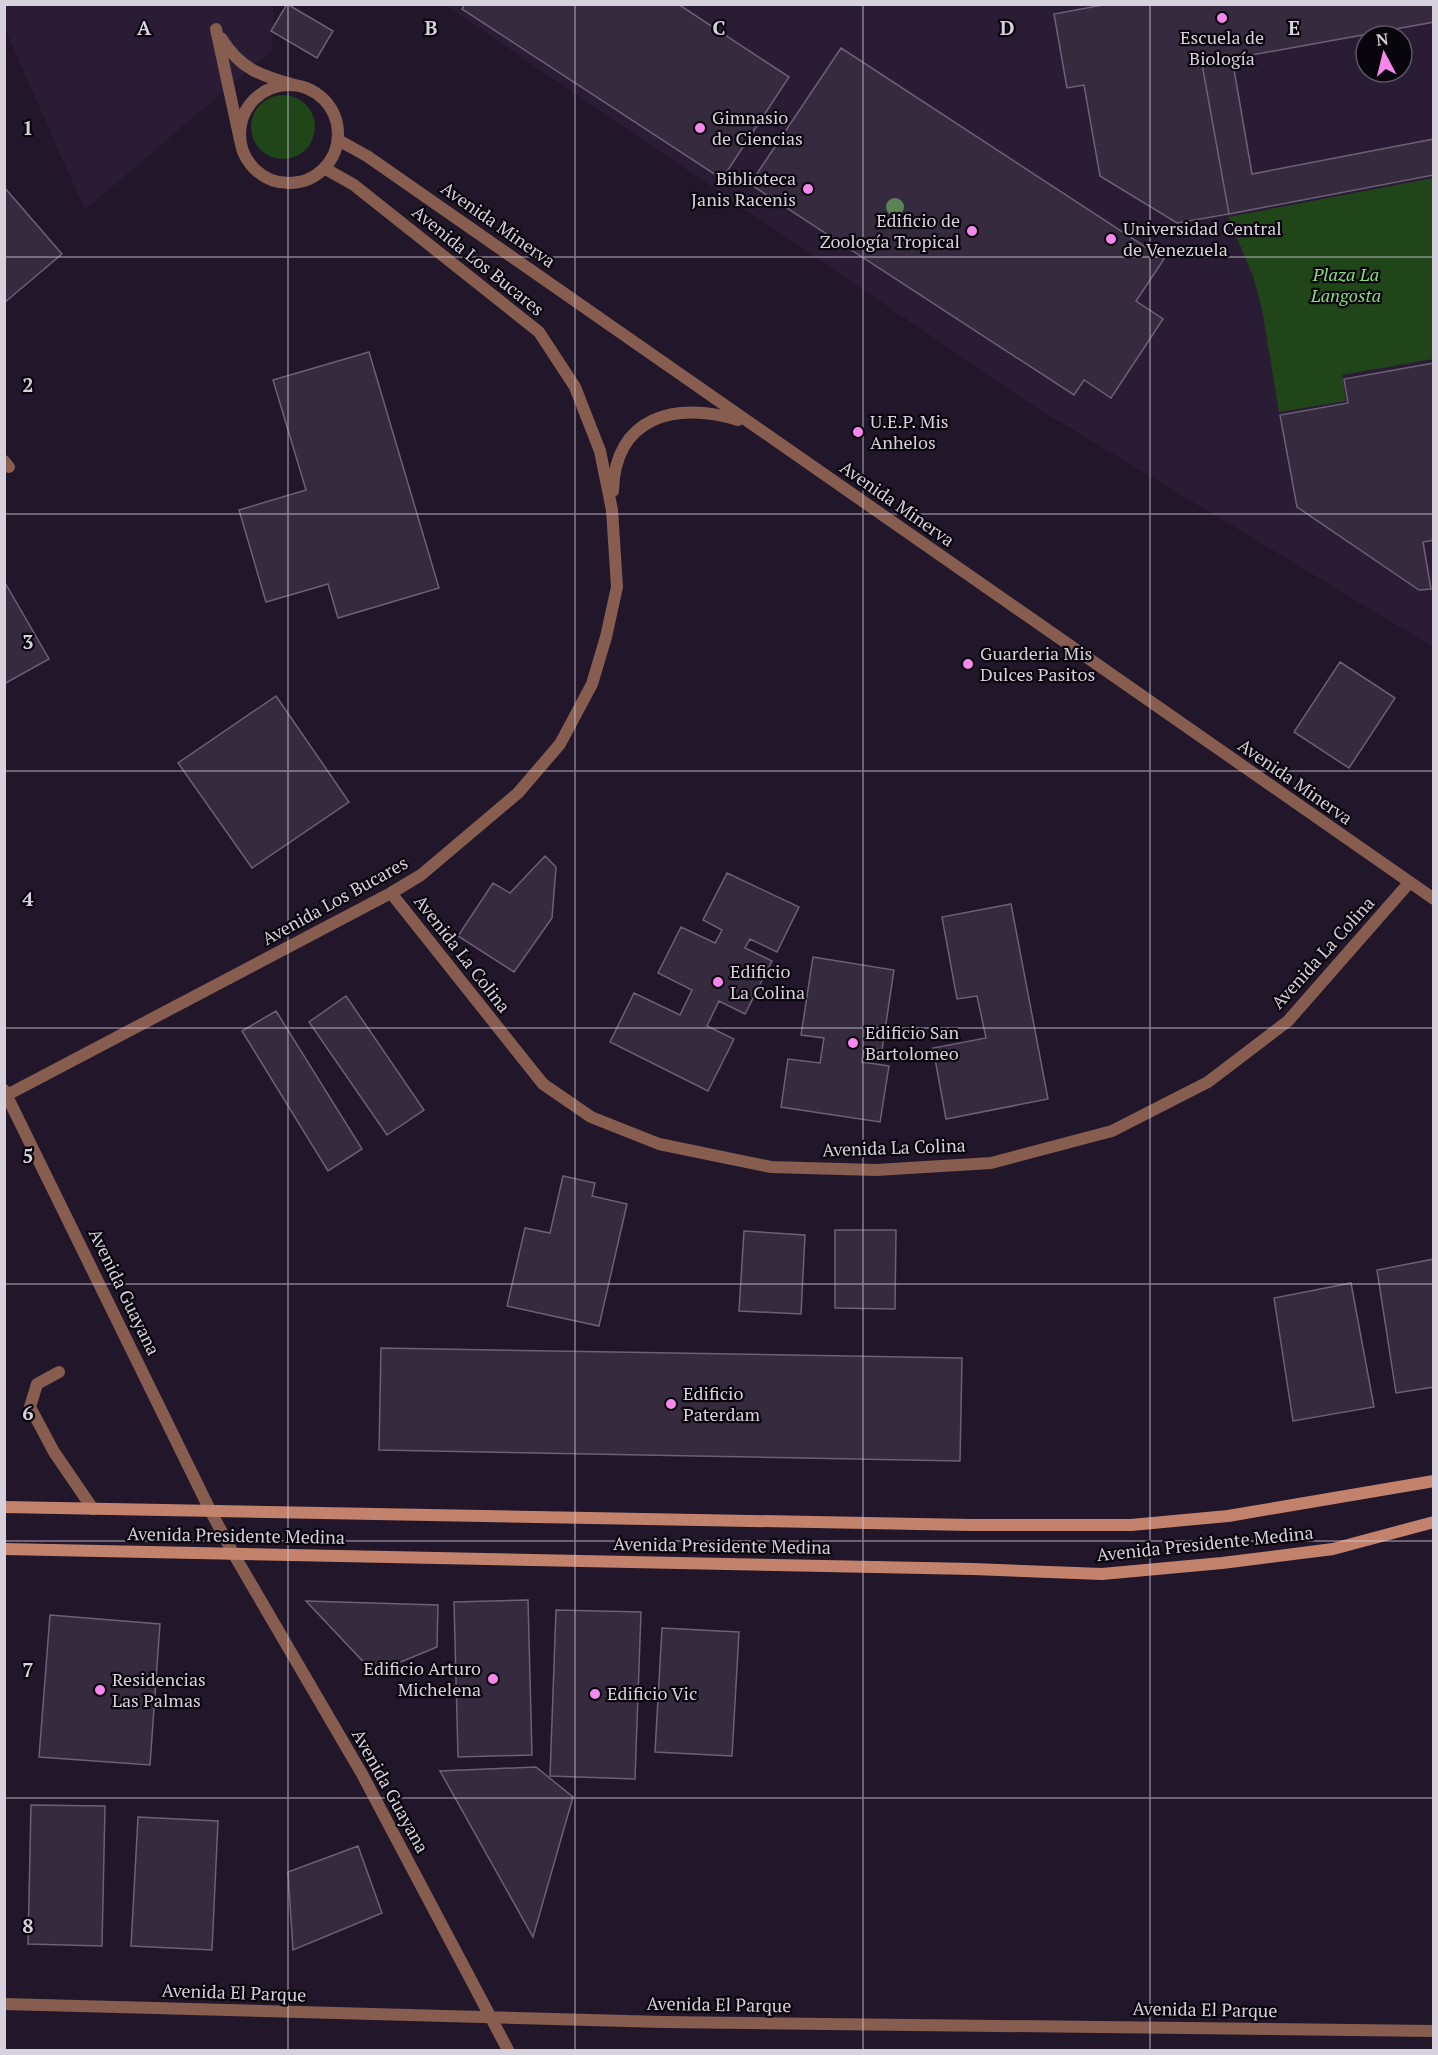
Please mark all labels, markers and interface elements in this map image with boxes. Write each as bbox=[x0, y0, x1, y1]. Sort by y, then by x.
marker: Escuela de Biología bbox=[1215, 11, 1229, 25]
text: A bbox=[137, 14, 152, 41]
text: B bbox=[425, 14, 438, 41]
text: C bbox=[712, 14, 726, 41]
text: D bbox=[1000, 14, 1014, 41]
text: E bbox=[1288, 14, 1300, 41]
north arrow bbox=[1354, 24, 1414, 84]
place label: Escuela de Biología bbox=[1180, 25, 1264, 70]
text: N bbox=[1375, 27, 1390, 51]
place label: Gimnasio de Ciencias bbox=[712, 105, 803, 150]
text: 1 bbox=[22, 114, 34, 141]
marker: Gimnasio de Ciencias bbox=[693, 121, 707, 135]
place label: Biblioteca Janis Racenis bbox=[691, 166, 796, 211]
street label: Avenida Minerva bbox=[437, 176, 561, 273]
marker: Biblioteca Janis Racenis bbox=[801, 182, 815, 196]
street label: Avenida Los Bucares bbox=[408, 200, 550, 321]
place label: Edificio de Zoología Tropical bbox=[820, 208, 960, 253]
place label: Universidad Central de Venezuela bbox=[1123, 216, 1282, 261]
marker: Edificio de Zoología Tropical bbox=[965, 224, 979, 238]
marker: Universidad Central de Venezuela bbox=[1104, 232, 1118, 246]
park label: Plaza La Langosta bbox=[1310, 262, 1381, 307]
text: 2 bbox=[22, 371, 34, 398]
place label: U.E.P. Mis Anhelos bbox=[870, 409, 949, 454]
marker: U.E.P. Mis Anhelos bbox=[851, 425, 865, 439]
street label: Avenida Minerva bbox=[836, 455, 960, 552]
text: 3 bbox=[22, 628, 34, 655]
place label: Guarderia Mis Dulces Pasitos bbox=[980, 641, 1095, 686]
marker: Guarderia Mis Dulces Pasitos bbox=[961, 657, 975, 671]
street label: Avenida Minerva bbox=[1234, 733, 1358, 830]
street label: Avenida Los Bucares bbox=[257, 850, 412, 950]
text: 4 bbox=[22, 885, 34, 912]
street label: Avenida La Colina bbox=[409, 889, 516, 1017]
street label: Avenida La Colina bbox=[1265, 891, 1379, 1014]
place label: Edificio La Colina bbox=[730, 959, 805, 1004]
marker: Edificio La Colina bbox=[711, 975, 725, 989]
place label: Edificio San Bartolomeo bbox=[865, 1020, 960, 1065]
marker: Edificio San Bartolomeo bbox=[846, 1036, 860, 1050]
street label: Avenida La Colina bbox=[822, 1133, 966, 1161]
text: 5 bbox=[22, 1142, 34, 1169]
street label: Avenida Guayana bbox=[84, 1224, 166, 1359]
place label: Edificio Paterdam bbox=[683, 1381, 761, 1426]
marker: Edificio Paterdam bbox=[664, 1397, 678, 1411]
text: 6 bbox=[22, 1399, 34, 1426]
street label: Avenida Presidente Medina bbox=[1095, 1520, 1315, 1566]
street label: Avenida Presidente Medina bbox=[127, 1521, 345, 1549]
street label: Avenida Presidente Medina bbox=[613, 1531, 831, 1559]
text: 7 bbox=[22, 1656, 34, 1683]
place label: Edificio Arturo Michelena bbox=[363, 1656, 481, 1701]
place label: Residencias Las Palmas bbox=[112, 1667, 206, 1712]
marker: Edificio Arturo Michelena bbox=[486, 1672, 500, 1686]
place label: Edificio Vic bbox=[607, 1681, 697, 1705]
marker: Residencias Las Palmas bbox=[93, 1683, 107, 1697]
marker: Edificio Vic bbox=[588, 1687, 602, 1701]
street label: Avenida Guayana bbox=[347, 1724, 435, 1857]
text: 8 bbox=[22, 1912, 34, 1939]
street label: Avenida El Parque bbox=[161, 1977, 307, 2007]
street label: Avenida El Parque bbox=[646, 1991, 792, 2017]
street label: Avenida El Parque bbox=[1132, 1996, 1278, 2022]

